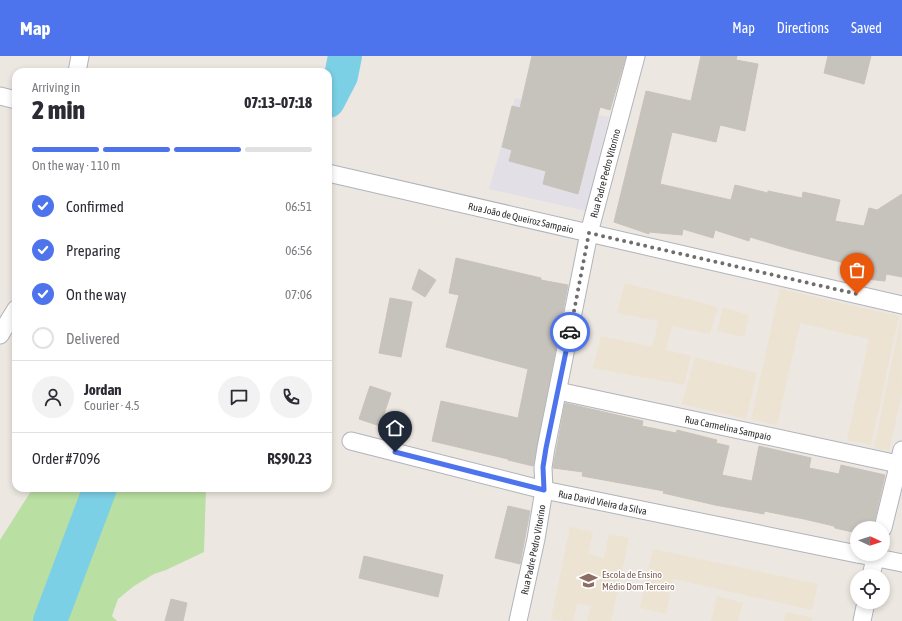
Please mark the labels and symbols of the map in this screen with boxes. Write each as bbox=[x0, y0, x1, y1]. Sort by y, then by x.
street label: Rua Padre Pedro Vitorino bbox=[588, 127, 622, 219]
street label: Rua João de Queiroz Sampaio bbox=[467, 200, 575, 235]
pin bbox=[840, 253, 874, 294]
courier bbox=[550, 312, 590, 352]
pin bbox=[378, 411, 412, 452]
street label: Rua Carmelina Sampaio bbox=[684, 413, 773, 442]
street label: Rua David Vieira da Silva bbox=[557, 488, 648, 516]
street label: Rua Padre Pedro Vitorino bbox=[518, 503, 547, 596]
north arrow bbox=[850, 521, 890, 561]
place label: Escola de Ensino Médio Dom Terceiro bbox=[602, 569, 675, 592]
school or university icon: Escola de Ensino Médio Dom Terceiro bbox=[579, 570, 599, 590]

